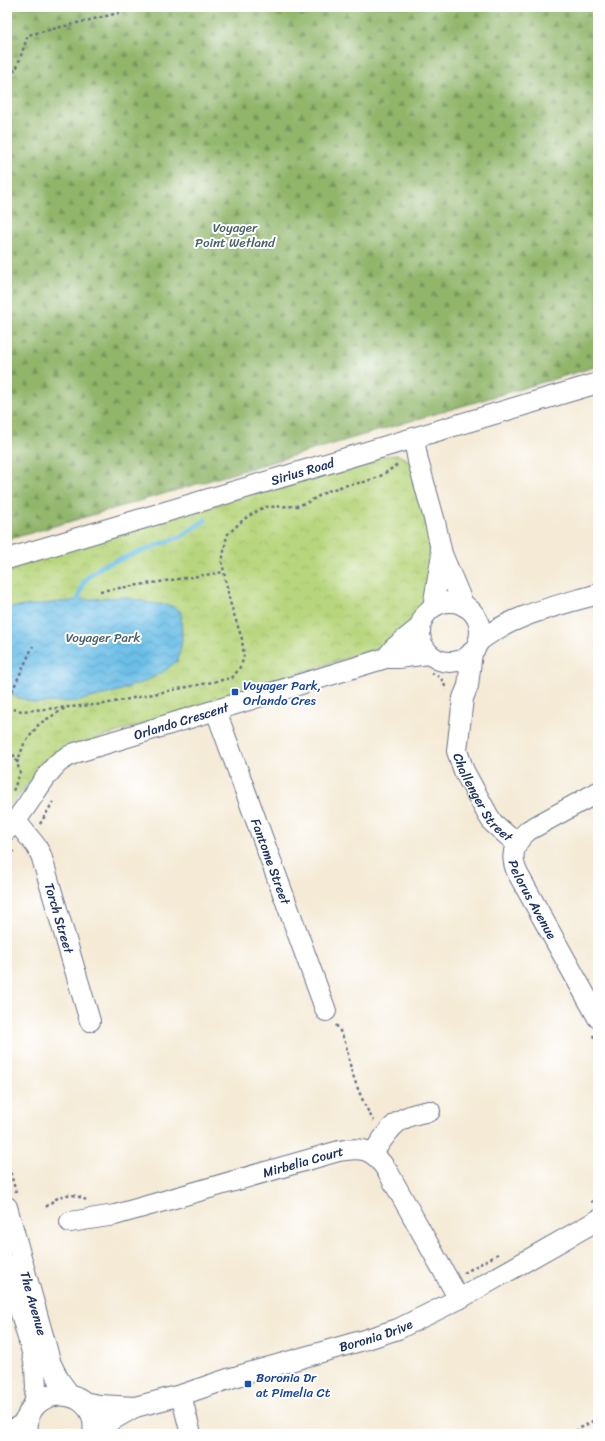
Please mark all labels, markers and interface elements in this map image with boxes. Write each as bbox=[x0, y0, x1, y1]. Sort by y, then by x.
park label: Voyager Point Wetland bbox=[195, 216, 276, 254]
street label: Sirius Road bbox=[268, 450, 338, 491]
park label: Voyager Park bbox=[66, 626, 140, 649]
place label: Voyager Park, Orlando Cres bbox=[243, 674, 321, 712]
marker: Voyager Park, Orlando Cres bbox=[230, 687, 240, 697]
street label: Orlando Crescent bbox=[131, 695, 232, 746]
street label: Challenger Street bbox=[447, 749, 519, 848]
street label: Fantome Street bbox=[245, 815, 298, 908]
street label: Pelorus Avenue bbox=[502, 858, 564, 943]
street label: Torch Street bbox=[38, 880, 81, 957]
street label: Mirbelia Court bbox=[260, 1139, 346, 1184]
street label: The Avenue bbox=[14, 1268, 54, 1339]
street label: Boronia Drive bbox=[336, 1312, 416, 1358]
place label: Boronia Dr at Pimelia Ct bbox=[256, 1366, 331, 1404]
marker: Boronia Dr at Pimelia Ct bbox=[243, 1379, 253, 1389]

